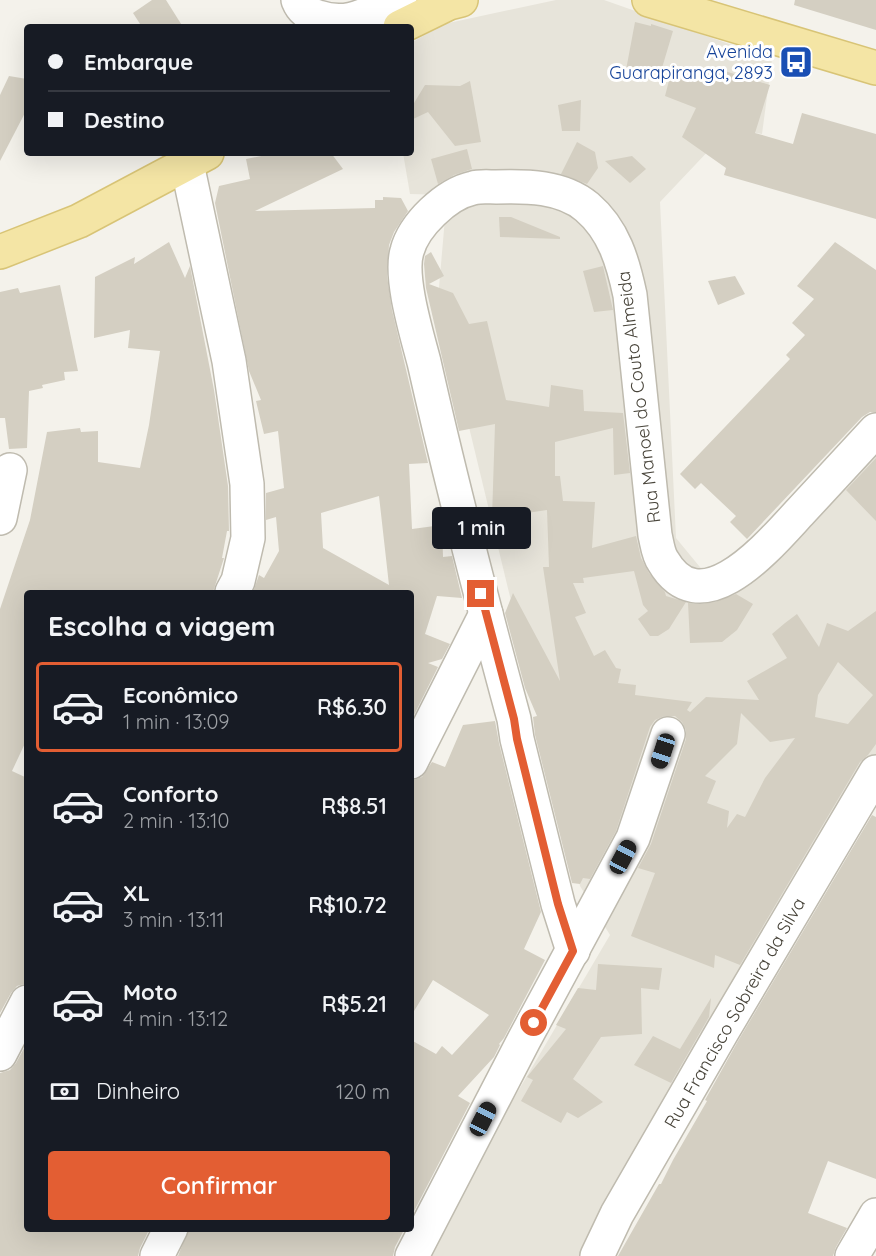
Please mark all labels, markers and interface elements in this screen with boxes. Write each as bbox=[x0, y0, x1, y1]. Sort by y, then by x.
place label: Avenida Guarapiranga, 2893 bbox=[609, 40, 773, 84]
bus stop icon: Avenida Guarapiranga, 2893 bbox=[778, 44, 814, 80]
text: Embarque bbox=[84, 48, 193, 76]
text: Destino bbox=[84, 106, 165, 134]
street label: Rua Manoel do Couto Almeida bbox=[612, 270, 665, 524]
callout: 1 min bbox=[432, 507, 530, 549]
text: 1 min bbox=[458, 515, 505, 540]
route end bbox=[467, 580, 494, 607]
text: Escolha a viagem bbox=[48, 609, 276, 643]
icon: car bbox=[51, 680, 105, 734]
text: Econômico bbox=[123, 681, 238, 709]
text: R$6.30 bbox=[317, 693, 387, 721]
text: 1 min · 13:09 bbox=[123, 709, 229, 734]
car bbox=[649, 731, 677, 771]
icon: car bbox=[51, 779, 105, 833]
text: Conforto bbox=[123, 780, 218, 808]
text: R$8.51 bbox=[321, 792, 387, 820]
text: 2 min · 13:10 bbox=[123, 808, 229, 833]
car bbox=[607, 837, 639, 877]
icon: car bbox=[51, 878, 105, 932]
text: XL bbox=[123, 879, 150, 907]
text: R$10.72 bbox=[308, 891, 387, 919]
street label: Rua Francisco Sobreira da Silva bbox=[659, 893, 810, 1132]
text: 3 min · 13:11 bbox=[123, 907, 224, 932]
icon: car bbox=[51, 977, 105, 1031]
text: Moto bbox=[123, 978, 177, 1006]
text: R$5.21 bbox=[322, 990, 387, 1018]
text: 4 min · 13:12 bbox=[123, 1006, 228, 1031]
route start bbox=[520, 1009, 547, 1036]
icon: cash bbox=[48, 1075, 81, 1108]
text: Dinheiro bbox=[96, 1077, 180, 1105]
text: 120 m bbox=[336, 1079, 390, 1104]
car bbox=[467, 1099, 499, 1139]
button: Confirmar bbox=[48, 1151, 390, 1220]

